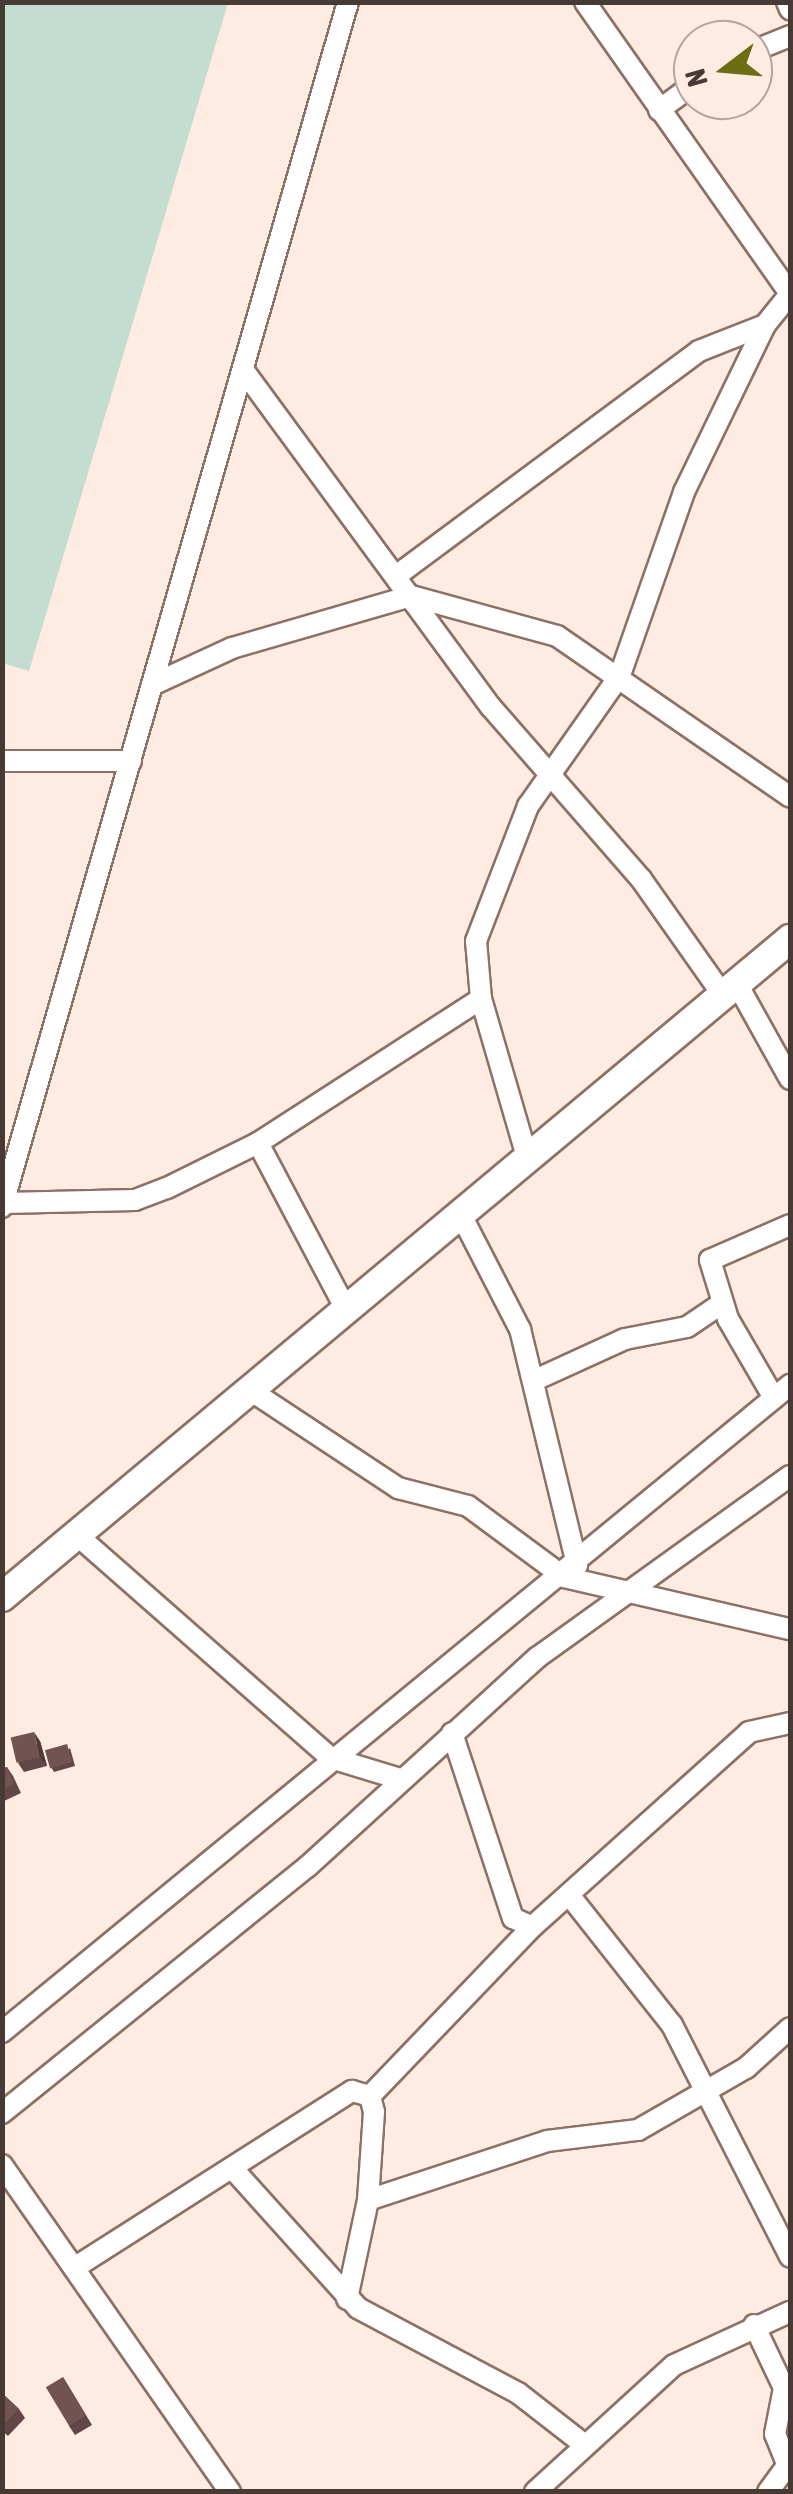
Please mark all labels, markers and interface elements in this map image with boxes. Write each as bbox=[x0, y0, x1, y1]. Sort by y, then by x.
north arrow bbox=[673, 20, 773, 120]
text: N bbox=[678, 65, 714, 90]

